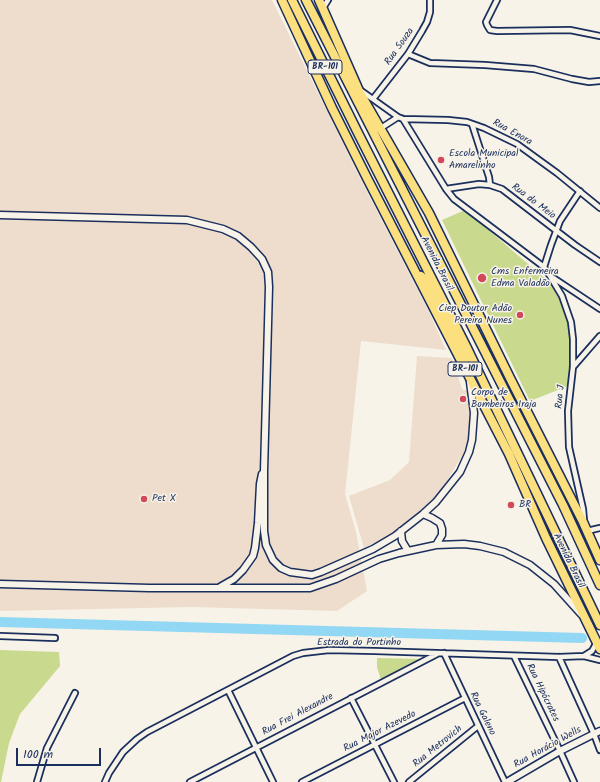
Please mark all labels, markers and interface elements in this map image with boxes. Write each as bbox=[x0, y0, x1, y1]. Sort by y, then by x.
street label: Rua Souza bbox=[383, 26, 417, 68]
road number: BR-101 bbox=[308, 60, 342, 74]
street label: Rua Enora bbox=[490, 117, 534, 149]
place label: Escola Municipal Amarelinho bbox=[449, 148, 518, 172]
marker: Escola Municipal Amarelinho bbox=[436, 155, 446, 165]
street label: Rua do Meio bbox=[509, 182, 557, 222]
street label: Avenida Brasil bbox=[417, 235, 455, 293]
place label: Cms Enfermeira Edma Valadão bbox=[491, 266, 559, 290]
marker: Cms Enfermeira Edma Valadão bbox=[476, 272, 488, 284]
place label: Ciep Doutor Adão Pereira Nunes bbox=[439, 303, 512, 326]
marker: Ciep Doutor Adão Pereira Nunes bbox=[515, 310, 525, 320]
road number: BR-101 bbox=[448, 362, 482, 376]
street label: Rua J bbox=[554, 384, 568, 410]
place label: Corpo de Bombeiros Iraja bbox=[471, 387, 536, 410]
marker: Corpo de Bombeiros Iraja bbox=[458, 394, 468, 404]
place label: Pet X bbox=[152, 493, 176, 505]
marker: Pet X bbox=[139, 494, 149, 504]
place label: BR bbox=[519, 499, 531, 511]
marker: BR bbox=[506, 500, 516, 510]
street label: Avenida Brasil bbox=[550, 532, 586, 590]
street label: Estrada do Portinho bbox=[317, 637, 401, 649]
street label: Rua Hipócrates bbox=[523, 662, 561, 724]
street label: Rua Galeno bbox=[466, 690, 498, 738]
street label: Rua Frei Alexandre bbox=[260, 691, 336, 739]
street label: Rua Major Azevedo bbox=[342, 709, 418, 755]
street label: Rua Metrovich bbox=[411, 724, 465, 770]
street label: Rua Horácio Wells bbox=[512, 724, 584, 772]
scale bar bbox=[18, 740, 103, 766]
text: 100 m bbox=[23, 745, 53, 764]

